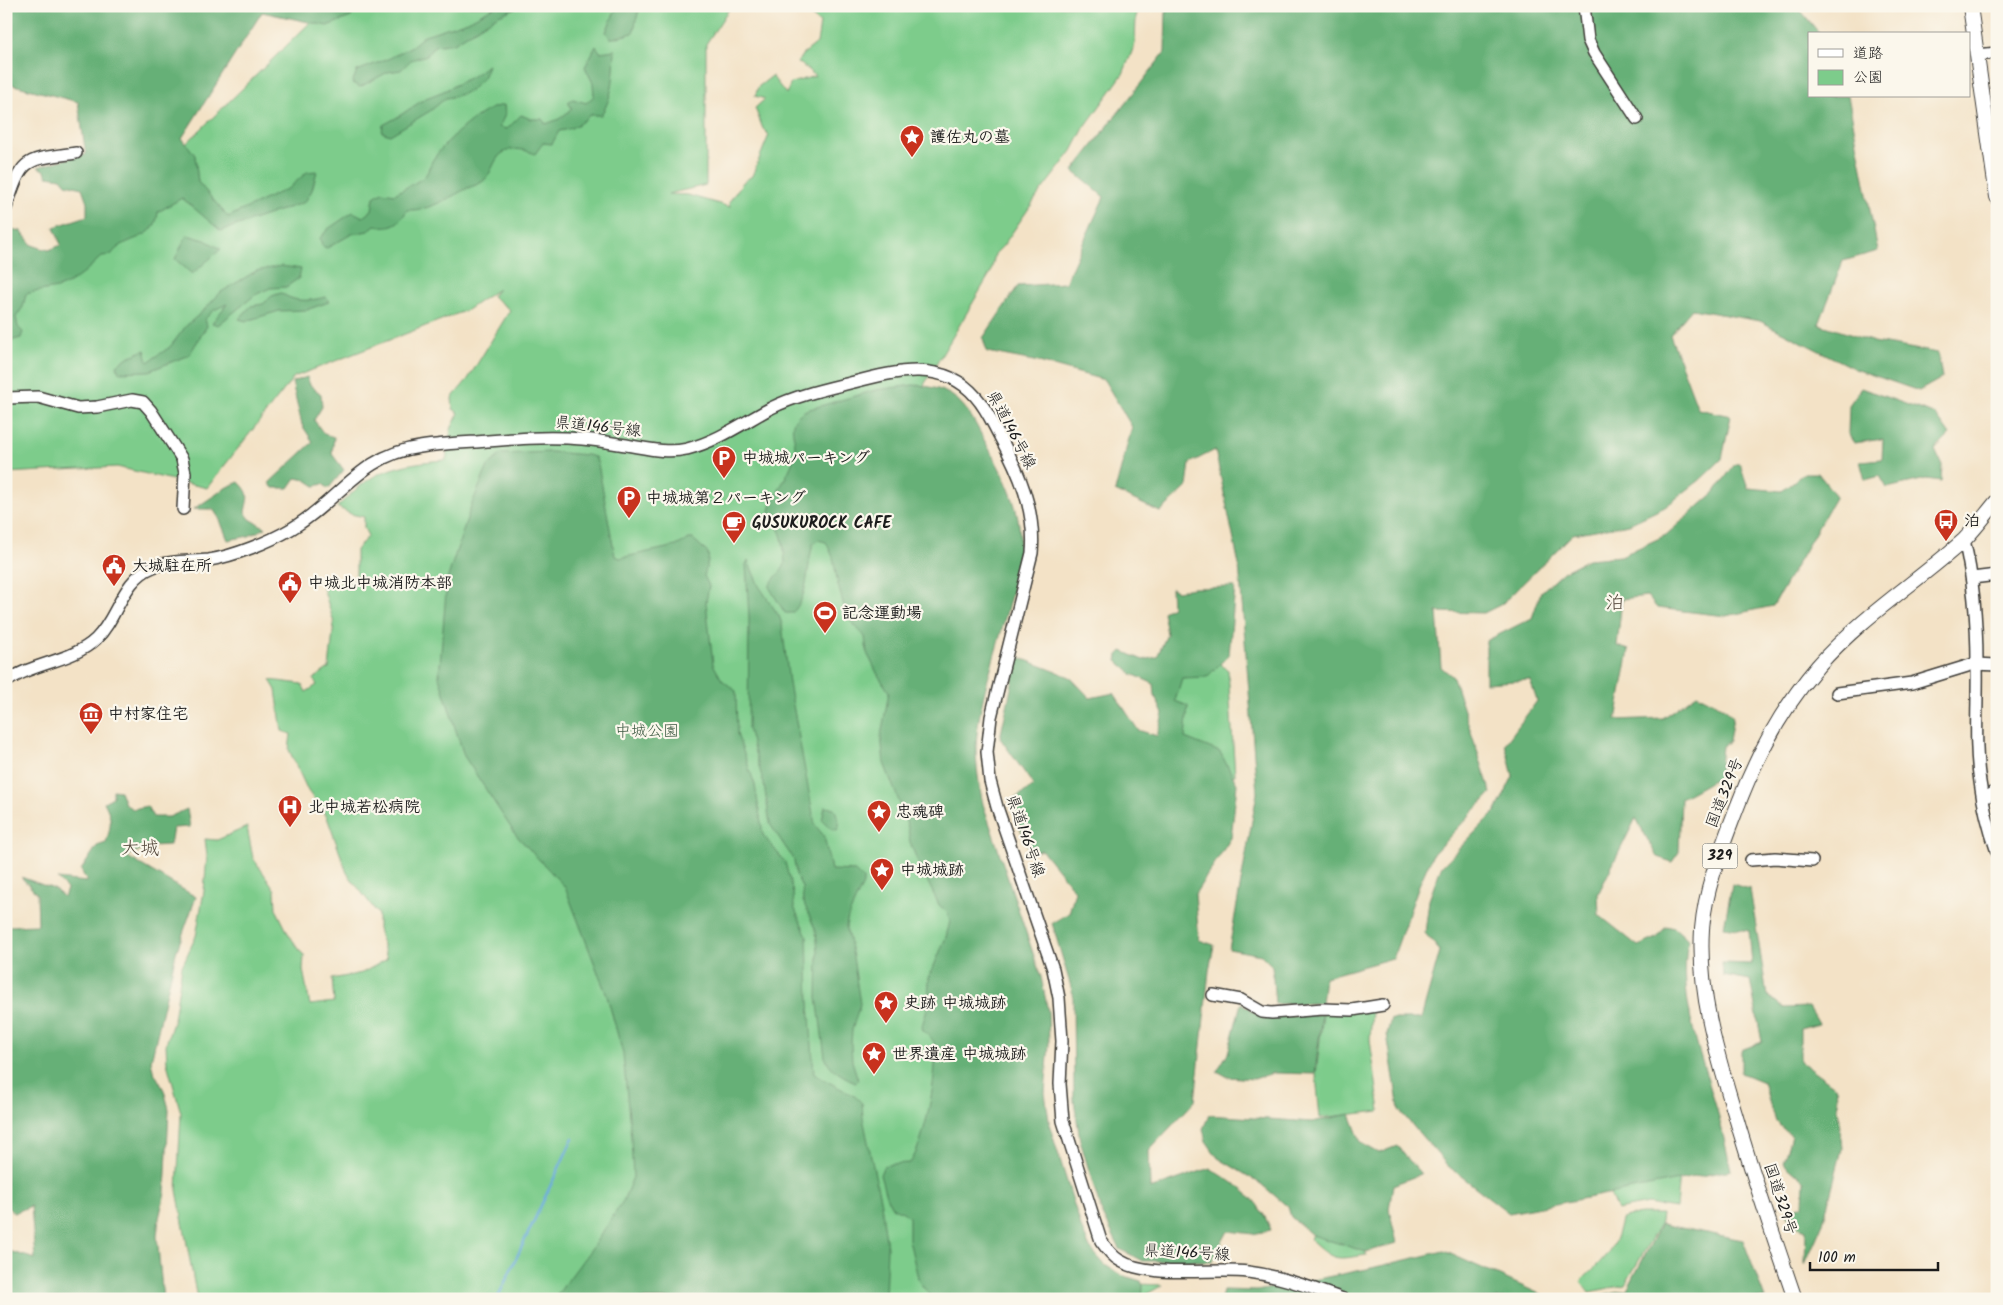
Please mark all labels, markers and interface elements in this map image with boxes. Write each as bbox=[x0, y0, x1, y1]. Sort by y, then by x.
legend bbox=[1808, 32, 1970, 98]
text: 道路 bbox=[1853, 42, 1883, 66]
text: 公園 bbox=[1853, 66, 1883, 90]
place icon: 護佐丸の墓 bbox=[899, 124, 925, 158]
place label: 護佐丸の墓 bbox=[930, 125, 1010, 150]
street label: 県道146号線 bbox=[980, 386, 1042, 474]
street label: 県道146号線 bbox=[554, 410, 642, 444]
parking icon: 中城城パーキング bbox=[711, 445, 737, 479]
place label: 中城城パーキング bbox=[742, 446, 870, 471]
parking icon: 中城城第２パーキング bbox=[616, 485, 642, 519]
place label: 中城城第２パーキング bbox=[646, 486, 806, 511]
bus stop icon: 泊 bbox=[1933, 508, 1959, 542]
place label: 泊 bbox=[1964, 509, 1980, 534]
cafe icon: GUSUKUROCK CAFE bbox=[721, 510, 747, 544]
place label: GUSUKUROCK CAFE bbox=[752, 511, 892, 536]
public building icon: 大城駐在所 bbox=[101, 553, 127, 587]
place label: 大城駐在所 bbox=[132, 554, 212, 579]
public building icon: 中城北中城消防本部 bbox=[277, 570, 303, 604]
place label: 中城北中城消防本部 bbox=[308, 571, 452, 596]
district label: 泊 bbox=[1605, 589, 1625, 619]
sports icon: 記念運動場 bbox=[812, 600, 838, 634]
place label: 記念運動場 bbox=[842, 601, 922, 626]
museum icon: 中村家住宅 bbox=[78, 701, 104, 735]
place label: 中村家住宅 bbox=[108, 702, 188, 727]
park label: 中城公園 bbox=[615, 719, 679, 744]
street label: 国道329号 bbox=[1700, 754, 1750, 832]
street label: 県道146号線 bbox=[999, 791, 1051, 881]
hospital icon: 北中城若松病院 bbox=[277, 794, 303, 828]
place label: 北中城若松病院 bbox=[308, 795, 420, 820]
place icon: 忠魂碑 bbox=[866, 799, 892, 833]
place label: 忠魂碑 bbox=[896, 800, 944, 825]
district label: 大城 bbox=[121, 834, 159, 864]
road number: 329 bbox=[1702, 844, 1738, 868]
place icon: 中城城跡 bbox=[869, 857, 895, 891]
place label: 中城城跡 bbox=[900, 858, 964, 883]
place icon: 史跡 中城城跡 bbox=[873, 990, 899, 1024]
place label: 史跡 中城城跡 bbox=[904, 991, 1006, 1016]
place icon: 世界遺産 中城城跡 bbox=[861, 1041, 887, 1075]
place label: 世界遺産 中城城跡 bbox=[892, 1042, 1026, 1067]
street label: 国道329号 bbox=[1757, 1160, 1803, 1238]
street label: 県道146号線 bbox=[1143, 1238, 1231, 1268]
scale bar bbox=[1810, 1240, 1938, 1272]
text: 100 m bbox=[1818, 1246, 1856, 1270]

